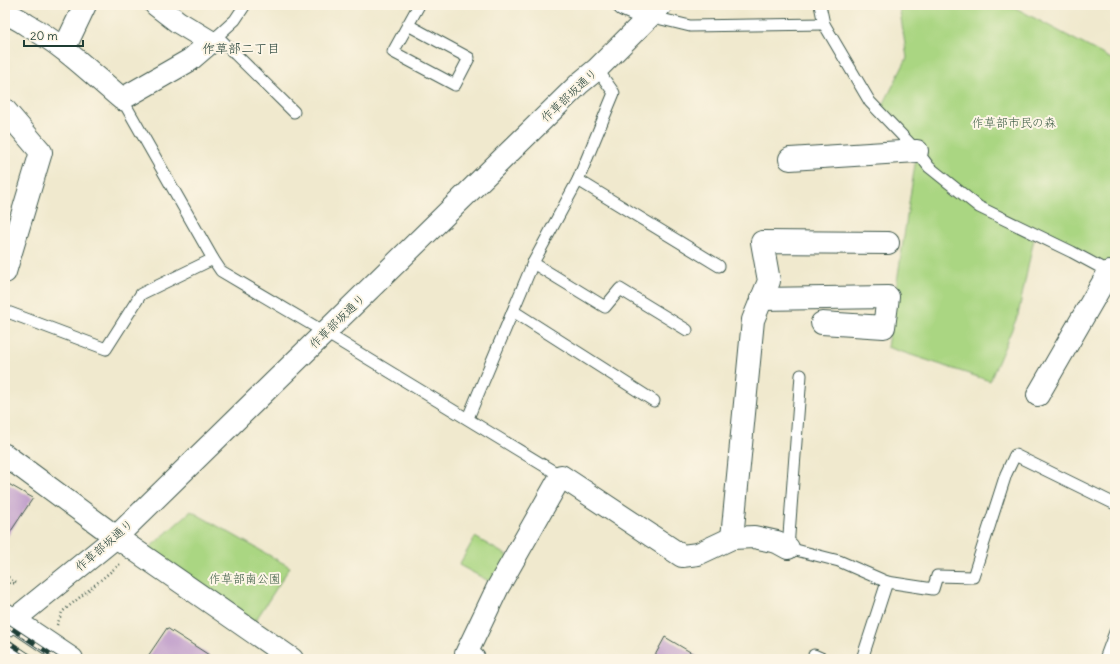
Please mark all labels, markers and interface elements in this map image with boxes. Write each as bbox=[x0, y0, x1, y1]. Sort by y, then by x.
scale bar bbox=[24, 22, 83, 48]
text: 20 m bbox=[30, 28, 58, 43]
district label: 作草部二丁目 bbox=[202, 40, 280, 57]
street label: 作草部坂通り bbox=[538, 65, 600, 125]
park label: 作草部市民の森 bbox=[972, 115, 1056, 130]
street label: 作草部坂通り bbox=[306, 291, 368, 351]
street label: 作草部坂通り bbox=[72, 516, 136, 574]
park label: 作草部南公園 bbox=[209, 571, 281, 586]

